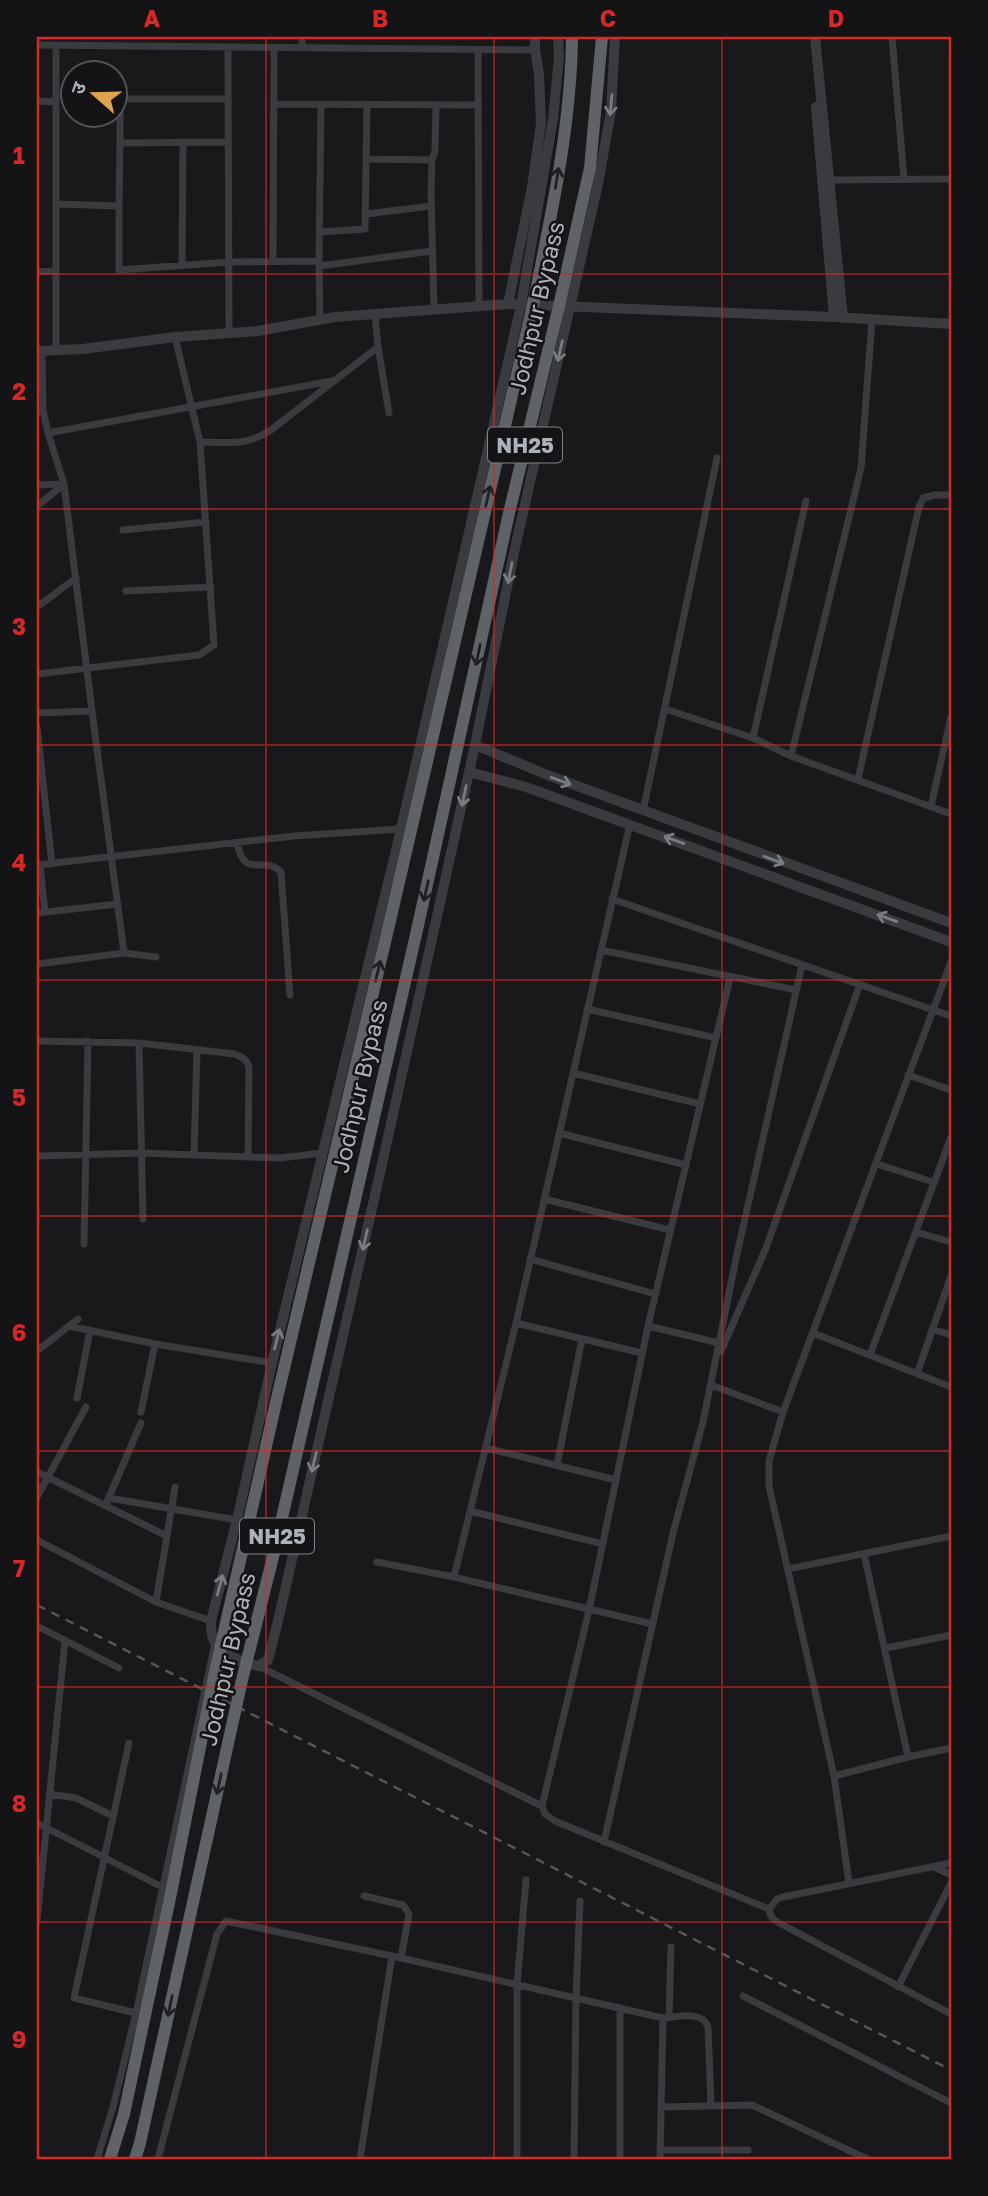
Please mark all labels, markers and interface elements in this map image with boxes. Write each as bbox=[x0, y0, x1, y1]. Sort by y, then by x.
text: A bbox=[144, 4, 161, 32]
text: B bbox=[372, 4, 388, 32]
text: C bbox=[600, 4, 616, 32]
text: D bbox=[828, 4, 844, 32]
north arrow bbox=[60, 60, 130, 130]
text: उ bbox=[65, 78, 91, 97]
one-way arrow bbox=[604, 93, 617, 116]
text: 1 bbox=[13, 141, 25, 169]
one-way arrow bbox=[551, 167, 564, 190]
street label: Jodhpur Bypass bbox=[502, 219, 570, 397]
one-way arrow bbox=[553, 340, 566, 362]
text: 2 bbox=[12, 377, 26, 405]
road number: NH25 bbox=[488, 428, 562, 462]
one-way arrow bbox=[482, 485, 495, 508]
one-way arrow bbox=[502, 561, 516, 584]
text: 3 bbox=[12, 612, 26, 640]
one-way arrow bbox=[470, 643, 484, 666]
one-way arrow bbox=[550, 775, 572, 788]
one-way arrow bbox=[457, 784, 470, 807]
one-way arrow bbox=[663, 833, 685, 845]
text: 4 bbox=[12, 848, 26, 876]
one-way arrow bbox=[763, 854, 785, 867]
one-way arrow bbox=[419, 879, 432, 902]
one-way arrow bbox=[877, 911, 899, 923]
one-way arrow bbox=[372, 961, 385, 983]
street label: Jodhpur Bypass bbox=[325, 997, 393, 1175]
text: 5 bbox=[12, 1083, 26, 1111]
one-way arrow bbox=[358, 1228, 371, 1251]
text: 6 bbox=[12, 1318, 26, 1346]
one-way arrow bbox=[271, 1328, 285, 1351]
one-way arrow bbox=[307, 1450, 321, 1473]
road number: NH25 bbox=[240, 1518, 314, 1554]
text: 7 bbox=[13, 1554, 25, 1582]
street label: Jodhpur Bypass bbox=[193, 1570, 261, 1748]
one-way arrow bbox=[214, 1574, 227, 1597]
one-way arrow bbox=[212, 1772, 226, 1795]
text: 8 bbox=[12, 1789, 26, 1817]
one-way arrow bbox=[163, 1994, 177, 2017]
text: 9 bbox=[12, 2025, 26, 2053]

